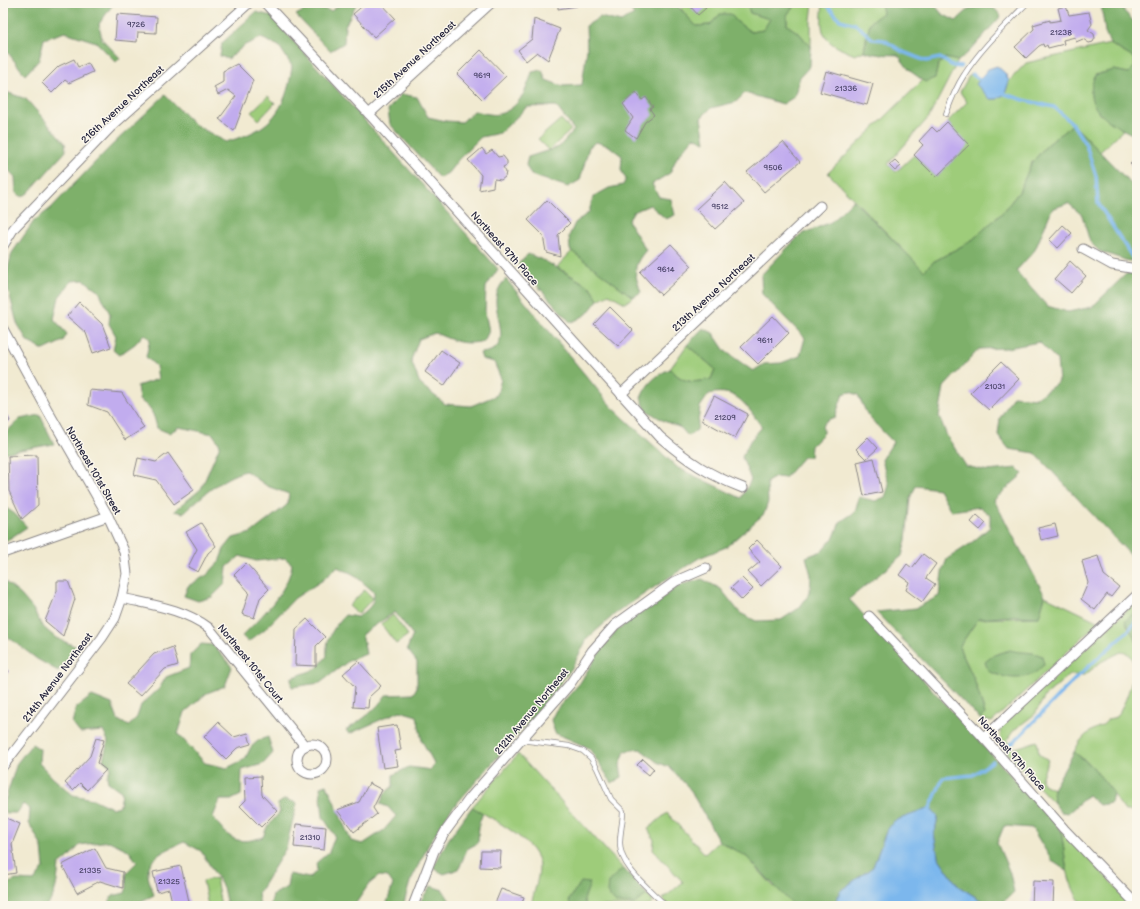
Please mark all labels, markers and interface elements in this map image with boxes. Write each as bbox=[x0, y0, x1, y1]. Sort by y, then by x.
street label: 215th Avenue Northeast bbox=[371, 18, 458, 101]
house number: 9726 bbox=[127, 20, 145, 29]
house number: 21238 bbox=[1050, 28, 1072, 37]
street label: 216th Avenue Northeast bbox=[79, 63, 166, 146]
house number: 9619 bbox=[473, 71, 491, 80]
house number: 21336 bbox=[835, 84, 857, 93]
house number: 9506 bbox=[764, 163, 783, 172]
house number: 9512 bbox=[711, 202, 729, 211]
street label: Northeast 97th Place bbox=[468, 209, 541, 288]
street label: 213th Avenue Northeast bbox=[670, 251, 757, 334]
house number: 9614 bbox=[657, 265, 675, 274]
house number: 9611 bbox=[757, 336, 773, 345]
house number: 21031 bbox=[985, 382, 1005, 391]
house number: 21209 bbox=[714, 413, 736, 422]
street label: Northeast 101st Street bbox=[63, 424, 123, 517]
street label: Northeast 101st Court bbox=[215, 622, 285, 705]
street label: 214th Avenue Northeast bbox=[20, 631, 95, 725]
street label: 212th Avenue Northeast bbox=[492, 666, 571, 757]
street label: Northeast 97th Place bbox=[975, 714, 1048, 793]
house number: 21310 bbox=[300, 833, 321, 842]
house number: 21335 bbox=[79, 866, 101, 875]
house number: 21325 bbox=[158, 877, 180, 886]

